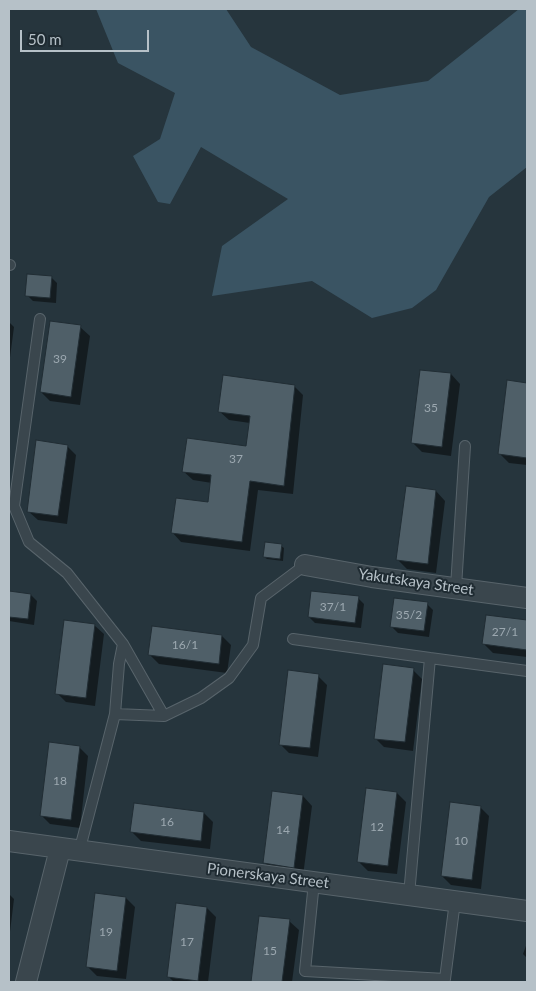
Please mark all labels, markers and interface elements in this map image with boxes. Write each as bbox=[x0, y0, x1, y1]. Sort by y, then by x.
scale bar bbox=[22, 20, 151, 52]
text: 50 m bbox=[28, 30, 62, 48]
house number: 39 bbox=[53, 352, 67, 366]
house number: 35 bbox=[424, 401, 438, 415]
house number: 37 bbox=[229, 452, 243, 466]
street label: Yakutskaya Street bbox=[357, 565, 475, 599]
house number: 37/1 bbox=[320, 600, 346, 614]
house number: 35/2 bbox=[396, 608, 422, 622]
house number: 27/1 bbox=[492, 625, 518, 639]
house number: 16/1 bbox=[172, 638, 198, 652]
house number: 18 bbox=[53, 774, 67, 788]
house number: 16 bbox=[160, 815, 174, 829]
house number: 12 bbox=[370, 820, 384, 834]
house number: 14 bbox=[276, 823, 290, 837]
house number: 10 bbox=[454, 834, 468, 848]
street label: Pionerskaya Street bbox=[206, 860, 330, 892]
house number: 19 bbox=[99, 925, 113, 939]
house number: 17 bbox=[180, 935, 194, 949]
house number: 15 bbox=[263, 944, 277, 958]

